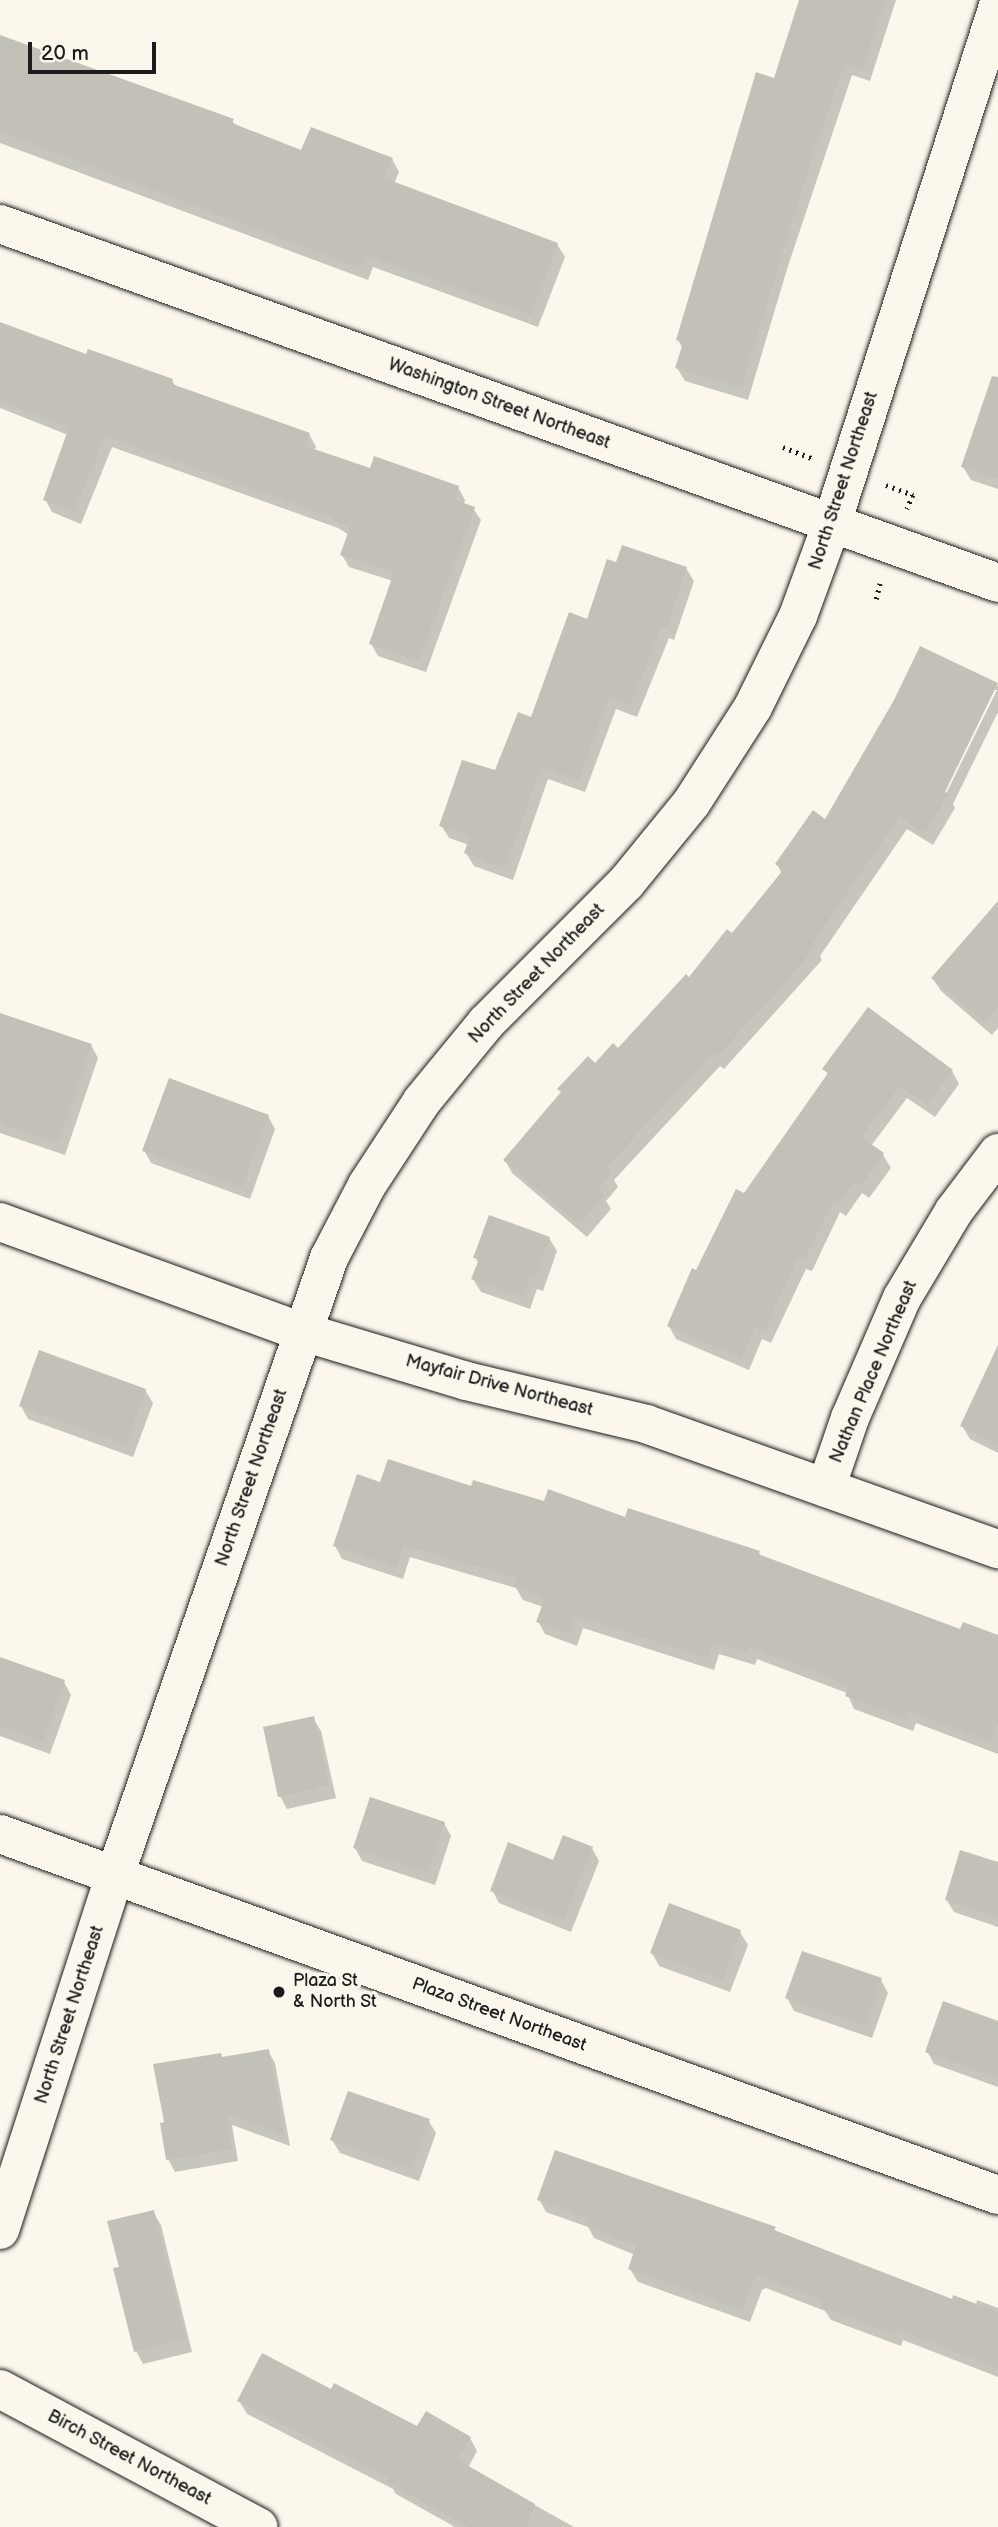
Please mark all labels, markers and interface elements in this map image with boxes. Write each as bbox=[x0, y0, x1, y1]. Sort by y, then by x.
scale bar bbox=[32, 28, 159, 72]
text: 20 m bbox=[41, 41, 89, 66]
street label: Washington Street Northeast bbox=[385, 354, 613, 454]
street label: North Street Northeast bbox=[805, 389, 883, 573]
street label: North Street Northeast bbox=[465, 899, 609, 1049]
street label: Nathan Place Northeast bbox=[826, 1278, 922, 1466]
street label: Mayfair Drive Northeast bbox=[403, 1351, 595, 1421]
street label: North Street Northeast bbox=[211, 1386, 293, 1570]
street label: North Street Northeast bbox=[31, 1923, 109, 2107]
place label: Plaza St & North St bbox=[293, 1971, 377, 2014]
street label: Plaza Street Northeast bbox=[409, 1973, 589, 2057]
marker: Plaza St & North St bbox=[271, 1984, 287, 2000]
street label: Birch Street Northeast bbox=[43, 2406, 215, 2510]

